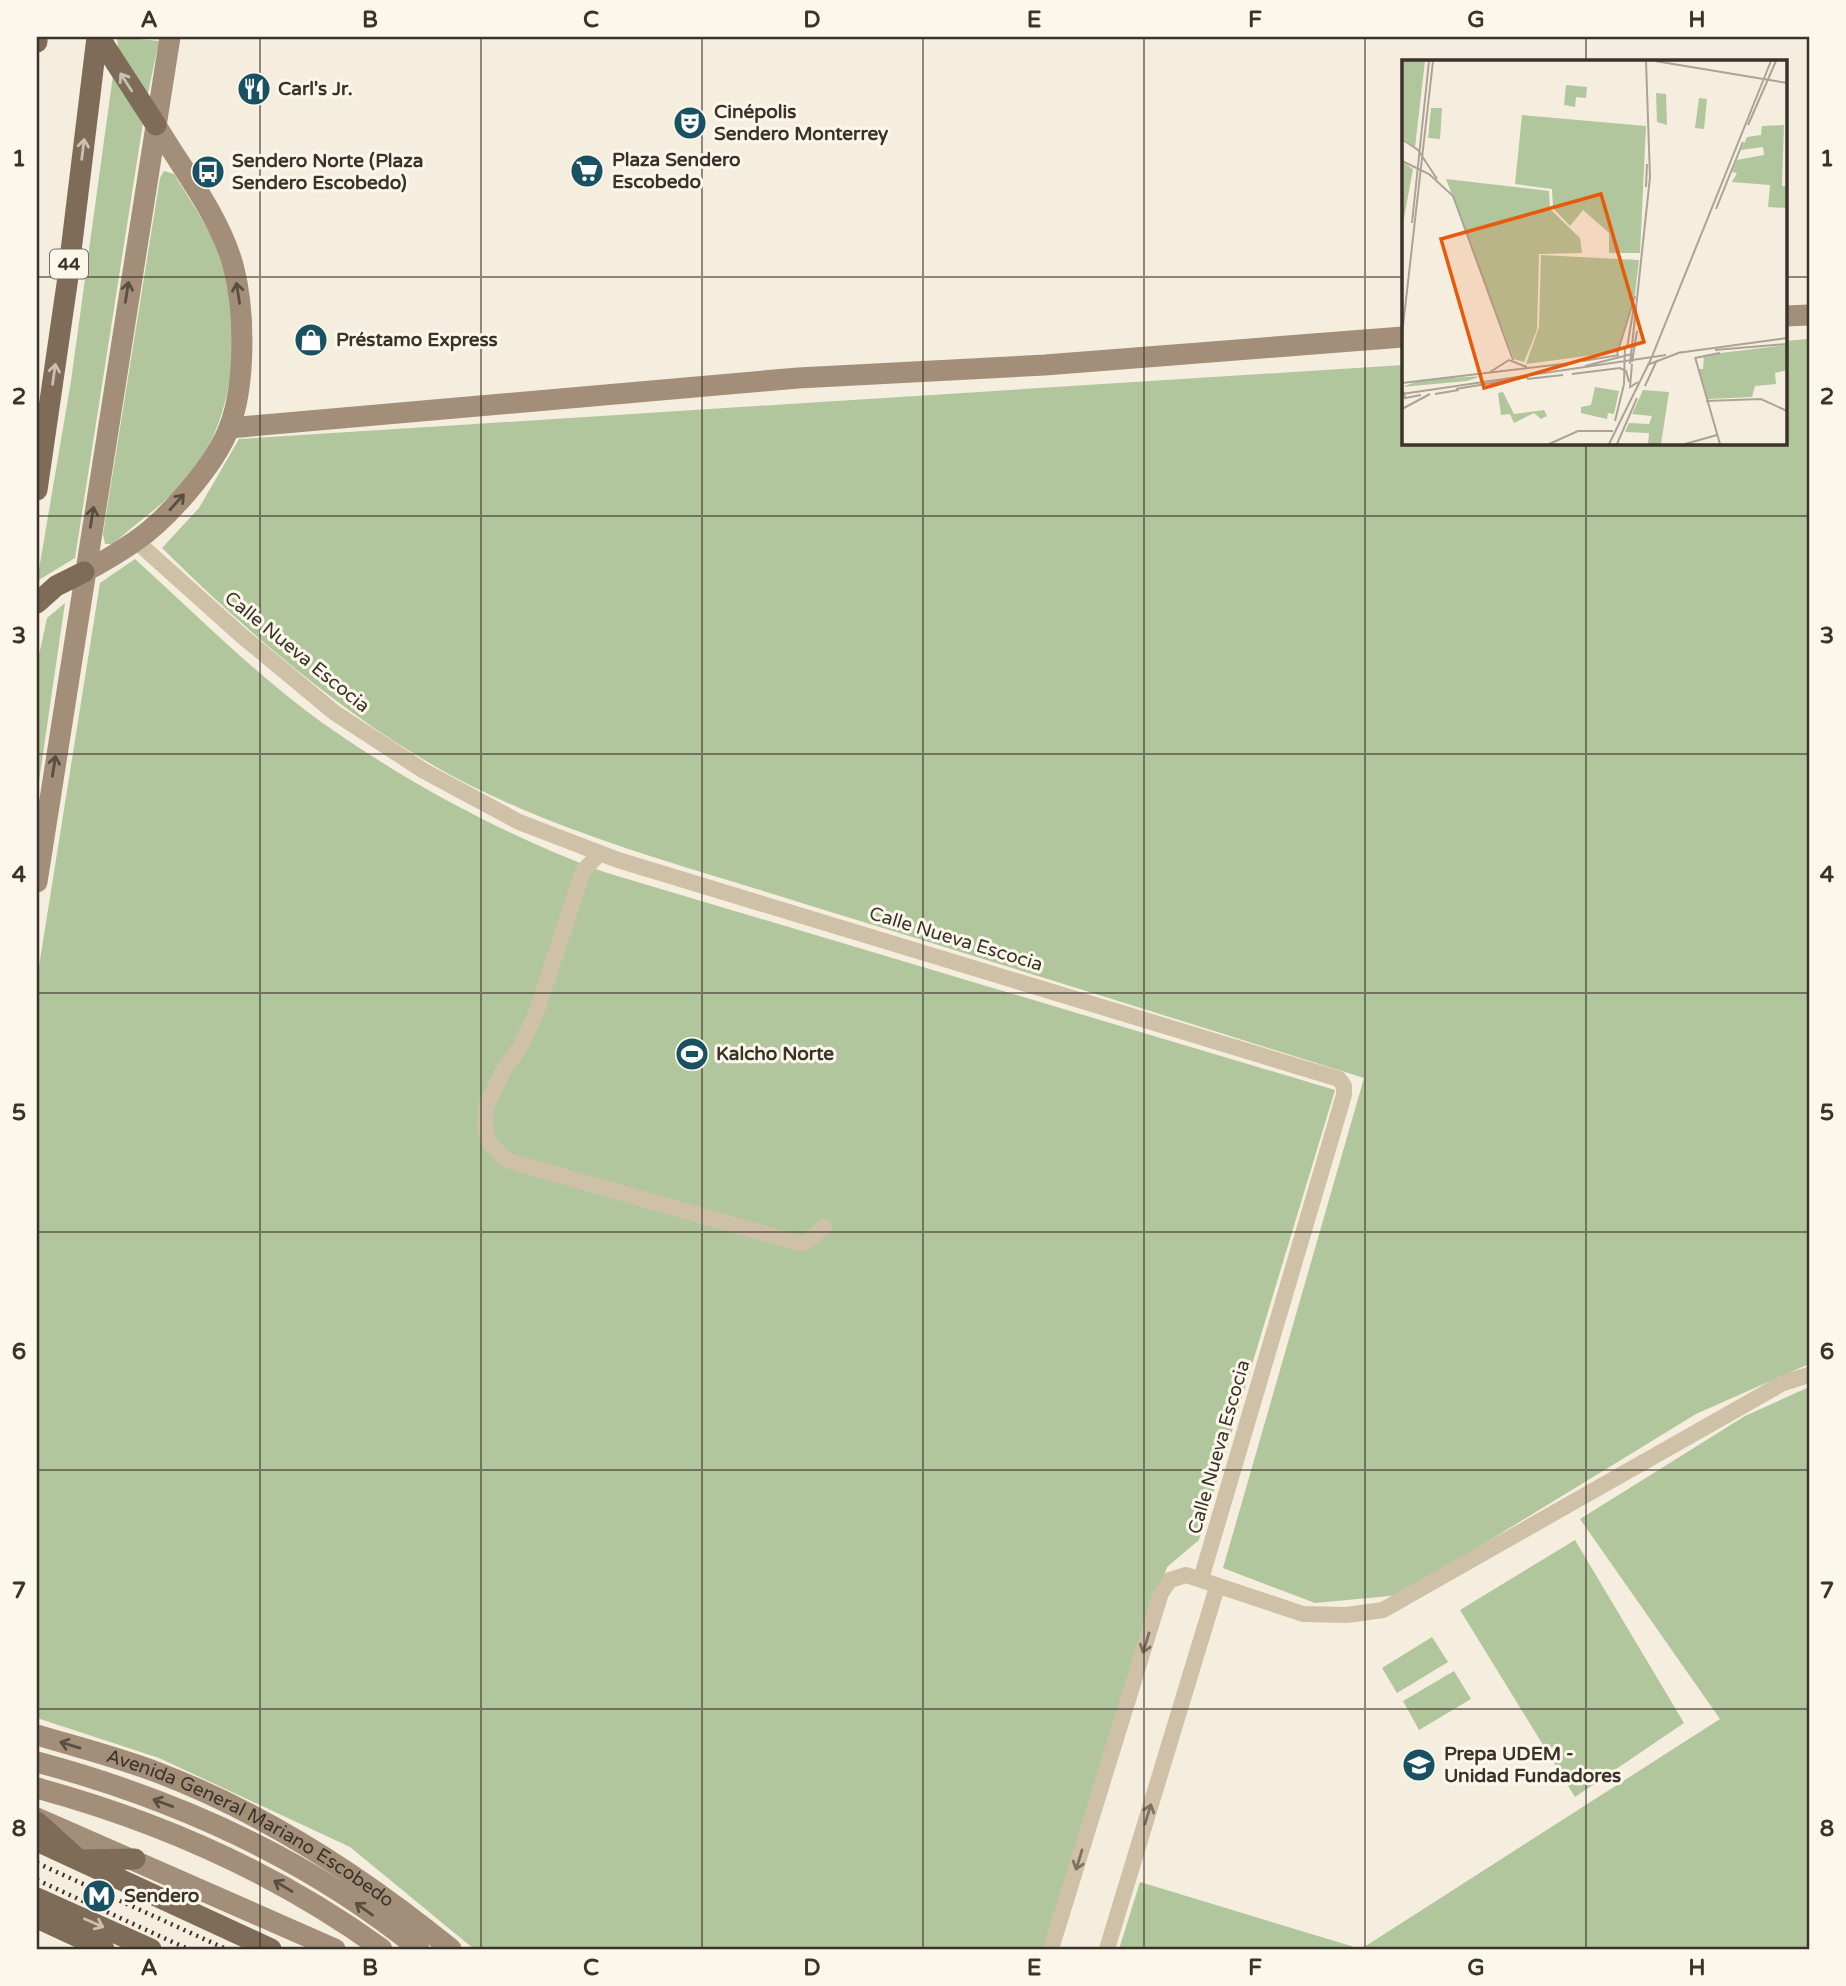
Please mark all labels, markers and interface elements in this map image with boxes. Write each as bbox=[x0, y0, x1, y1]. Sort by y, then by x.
text: A bbox=[140, 6, 158, 34]
text: B bbox=[362, 6, 378, 34]
text: C bbox=[583, 6, 599, 34]
text: D bbox=[803, 6, 821, 34]
text: E bbox=[1027, 6, 1041, 34]
text: F bbox=[1248, 6, 1262, 34]
text: G bbox=[1467, 6, 1485, 34]
text: H bbox=[1688, 6, 1706, 34]
inset map bbox=[1402, 60, 1786, 444]
restaurant icon: Carl's Jr. bbox=[235, 70, 273, 108]
one-way arrow bbox=[119, 73, 133, 92]
place label: Carl's Jr. bbox=[278, 78, 353, 100]
place label: Cinépolis Sendero Monterrey bbox=[714, 101, 889, 146]
theatre icon: Cinépolis Sendero Monterrey bbox=[671, 104, 709, 142]
one-way arrow bbox=[77, 138, 90, 161]
text: 1 bbox=[12, 145, 26, 173]
text: 1 bbox=[1820, 145, 1834, 173]
place label: Plaza Sendero Escobedo bbox=[612, 149, 740, 193]
place label: Sendero Norte (Plaza Sendero Escobedo) bbox=[232, 150, 423, 194]
supermarket icon: Plaza Sendero Escobedo bbox=[568, 152, 606, 190]
bus stop icon: Sendero Norte (Plaza Sendero Escobedo) bbox=[189, 153, 227, 191]
road number: 44 bbox=[50, 250, 88, 278]
one-way arrow bbox=[121, 281, 134, 304]
one-way arrow bbox=[231, 282, 244, 305]
shop icon: Préstamo Express bbox=[292, 321, 330, 359]
place label: Préstamo Express bbox=[336, 329, 498, 352]
one-way arrow bbox=[47, 363, 60, 386]
text: 2 bbox=[12, 383, 26, 411]
text: 2 bbox=[1820, 383, 1834, 411]
one-way arrow bbox=[168, 494, 185, 511]
one-way arrow bbox=[86, 506, 99, 529]
street label: Calle Nueva Escocia bbox=[220, 587, 374, 717]
text: 3 bbox=[12, 622, 26, 650]
text: 3 bbox=[1820, 622, 1834, 650]
one-way arrow bbox=[48, 755, 61, 778]
text: 4 bbox=[12, 861, 27, 889]
text: 4 bbox=[1820, 861, 1835, 889]
street label: Calle Nueva Escocia bbox=[867, 902, 1045, 976]
sports icon: Kalcho Norte bbox=[673, 1035, 711, 1073]
place label: Kalcho Norte bbox=[716, 1043, 834, 1065]
text: 5 bbox=[12, 1099, 26, 1127]
text: 5 bbox=[1820, 1099, 1834, 1127]
text: 6 bbox=[12, 1338, 26, 1366]
text: 6 bbox=[1820, 1338, 1834, 1366]
street label: Calle Nueva Escocia bbox=[1184, 1357, 1254, 1537]
text: 7 bbox=[12, 1577, 26, 1605]
text: 7 bbox=[1820, 1577, 1834, 1605]
one-way arrow bbox=[1138, 1632, 1151, 1654]
one-way arrow bbox=[59, 1738, 81, 1751]
place label: Prepa UDEM - Unidad Fundadores bbox=[1444, 1743, 1621, 1787]
street label: Avenida General Mariano Escobedo bbox=[104, 1745, 398, 1912]
school or university icon: Prepa UDEM - Unidad Fundadores bbox=[1400, 1746, 1438, 1784]
one-way arrow bbox=[153, 1796, 175, 1808]
one-way arrow bbox=[1142, 1803, 1155, 1825]
text: 8 bbox=[12, 1815, 26, 1843]
text: 8 bbox=[1820, 1815, 1834, 1843]
one-way arrow bbox=[1071, 1849, 1084, 1871]
metro station icon: Sendero bbox=[80, 1877, 118, 1915]
one-way arrow bbox=[274, 1878, 294, 1892]
place label: Sendero bbox=[124, 1885, 199, 1907]
one-way arrow bbox=[355, 1902, 374, 1916]
one-way arrow bbox=[83, 1917, 104, 1931]
text: A bbox=[140, 1954, 158, 1982]
text: B bbox=[362, 1954, 378, 1982]
text: C bbox=[583, 1954, 599, 1982]
text: D bbox=[803, 1954, 821, 1982]
text: E bbox=[1027, 1954, 1041, 1982]
text: F bbox=[1248, 1954, 1262, 1982]
text: G bbox=[1467, 1954, 1485, 1982]
text: H bbox=[1688, 1954, 1706, 1982]

